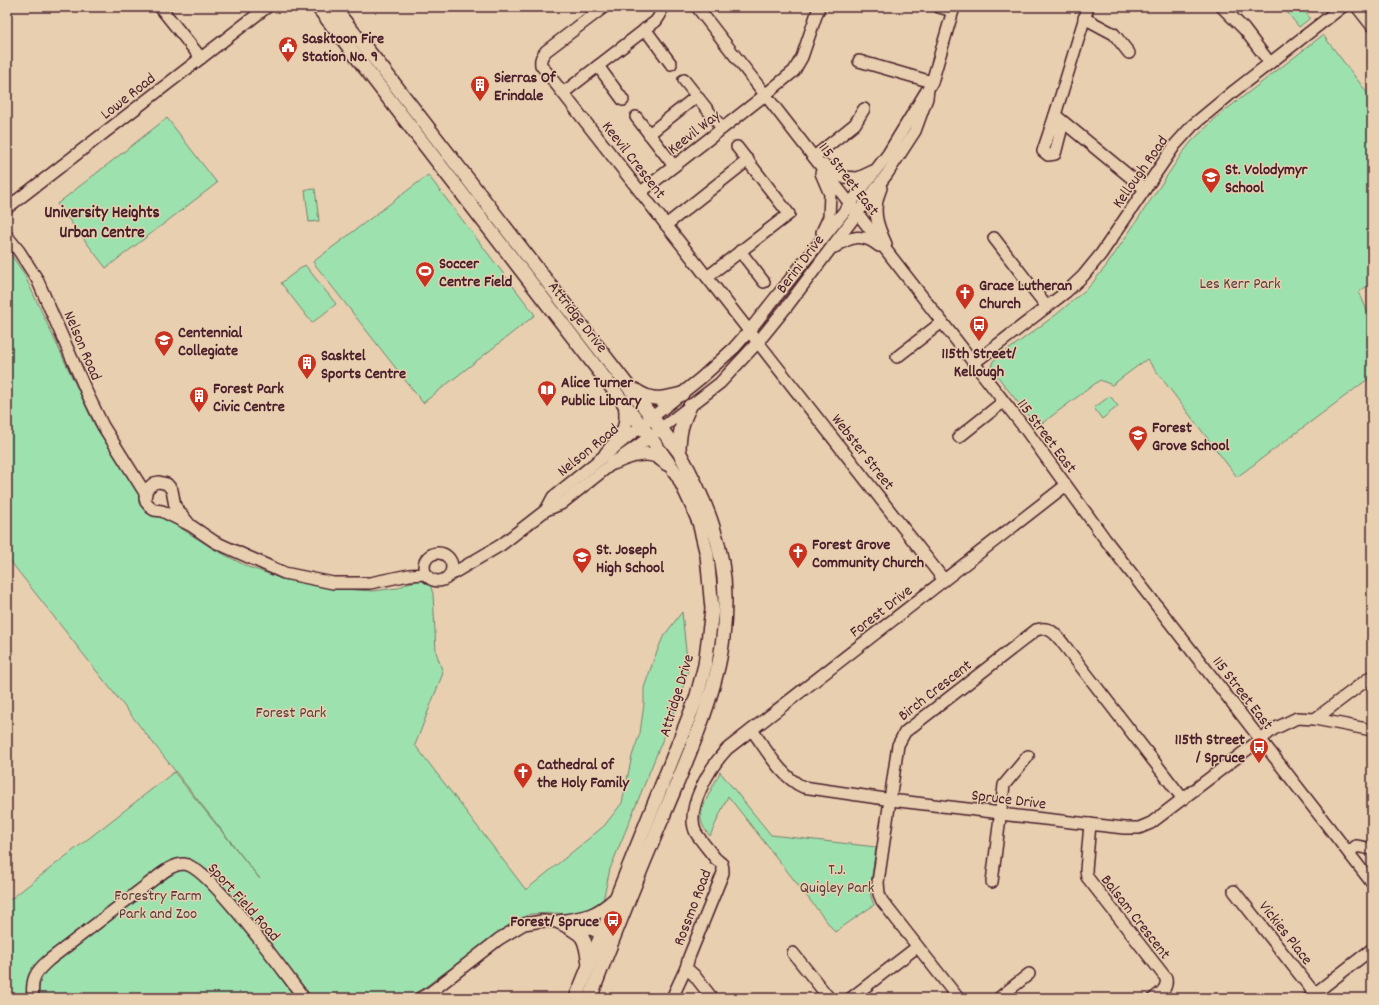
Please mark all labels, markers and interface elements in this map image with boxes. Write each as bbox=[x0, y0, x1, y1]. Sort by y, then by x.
place label: Sasktoon Fire Station No. 9 bbox=[302, 28, 384, 69]
public building icon: Sasktoon Fire Station No. 9 bbox=[277, 35, 299, 63]
place label: Sierras Of Erindale bbox=[494, 67, 557, 108]
street label: Lowe Road bbox=[96, 68, 161, 126]
building icon: Sierras Of Erindale bbox=[469, 74, 491, 102]
street label: Keevil Way bbox=[663, 105, 726, 161]
street label: Keevil Crescent bbox=[595, 117, 671, 204]
street label: Kellough Road bbox=[1108, 131, 1175, 213]
street label: 115 Street East bbox=[812, 138, 884, 221]
place label: St. Volodymyr School bbox=[1225, 159, 1308, 200]
school or university icon: St. Volodymyr School bbox=[1200, 166, 1222, 194]
district label: University Heights Urban Centre bbox=[44, 202, 160, 246]
street label: Berini Drive bbox=[771, 230, 831, 299]
place label: Soccer Centre Field bbox=[439, 253, 512, 294]
sports icon: Soccer Centre Field bbox=[414, 260, 436, 288]
park label: Les Kerr Park bbox=[1199, 273, 1281, 296]
place label: Grace Lutheran Church bbox=[979, 275, 1072, 316]
street label: Attridge Drive bbox=[542, 277, 612, 358]
church icon: Grace Lutheran Church bbox=[954, 282, 976, 310]
street label: Nelson Road bbox=[57, 308, 107, 384]
bus stop icon: 115th Street/ Kellough bbox=[968, 314, 990, 342]
place label: Centennial Collegiate bbox=[178, 322, 242, 363]
school or university icon: Centennial Collegiate bbox=[153, 329, 175, 357]
place label: 115th Street/ Kellough bbox=[942, 343, 1017, 384]
place label: Sasktel Sports Centre bbox=[321, 345, 406, 386]
building icon: Sasktel Sports Centre bbox=[296, 352, 318, 380]
place label: Alice Turner Public Library bbox=[561, 372, 643, 413]
place label: Forest Park Civic Centre bbox=[213, 378, 285, 419]
library icon: Alice Turner Public Library bbox=[536, 379, 558, 407]
building icon: Forest Park Civic Centre bbox=[188, 385, 210, 413]
street label: 115 Street East bbox=[1010, 394, 1082, 479]
street label: Webster Street bbox=[825, 409, 899, 496]
place label: Forest Grove School bbox=[1152, 417, 1230, 458]
street label: Nelson Road bbox=[553, 419, 624, 483]
school or university icon: Forest Grove School bbox=[1127, 424, 1149, 452]
place label: Forest Grove Community Church bbox=[812, 534, 924, 575]
place label: St. Joseph High School bbox=[596, 539, 664, 580]
church icon: Forest Grove Community Church bbox=[787, 541, 809, 569]
school or university icon: St. Joseph High School bbox=[571, 546, 593, 574]
street label: Forest Drive bbox=[845, 580, 918, 644]
street label: Attridge Drive bbox=[654, 652, 701, 740]
street label: 115 Street East bbox=[1206, 652, 1278, 735]
street label: Birch Crescent bbox=[894, 655, 977, 727]
park label: Forest Park bbox=[256, 702, 326, 725]
place label: 115th Street / Spruce bbox=[1175, 729, 1245, 770]
bus stop icon: 115th Street / Spruce bbox=[1248, 736, 1270, 764]
place label: Cathedral of the Holy Family bbox=[537, 754, 631, 795]
church icon: Cathedral of the Holy Family bbox=[512, 761, 534, 789]
street label: Spruce Drive bbox=[970, 784, 1047, 816]
street label: Sport Field Road bbox=[201, 858, 285, 947]
park label: T.J. Quigley Park bbox=[800, 859, 874, 900]
street label: Rossmo Road bbox=[668, 866, 718, 949]
street label: Balsam Crescent bbox=[1095, 870, 1176, 965]
park label: Forestry Farm Park and Zoo bbox=[114, 885, 202, 926]
street label: Vickies Place bbox=[1253, 896, 1318, 971]
bus stop icon: Forest/ Spruce bbox=[602, 909, 624, 937]
place label: Forest/ Spruce bbox=[510, 911, 599, 934]

